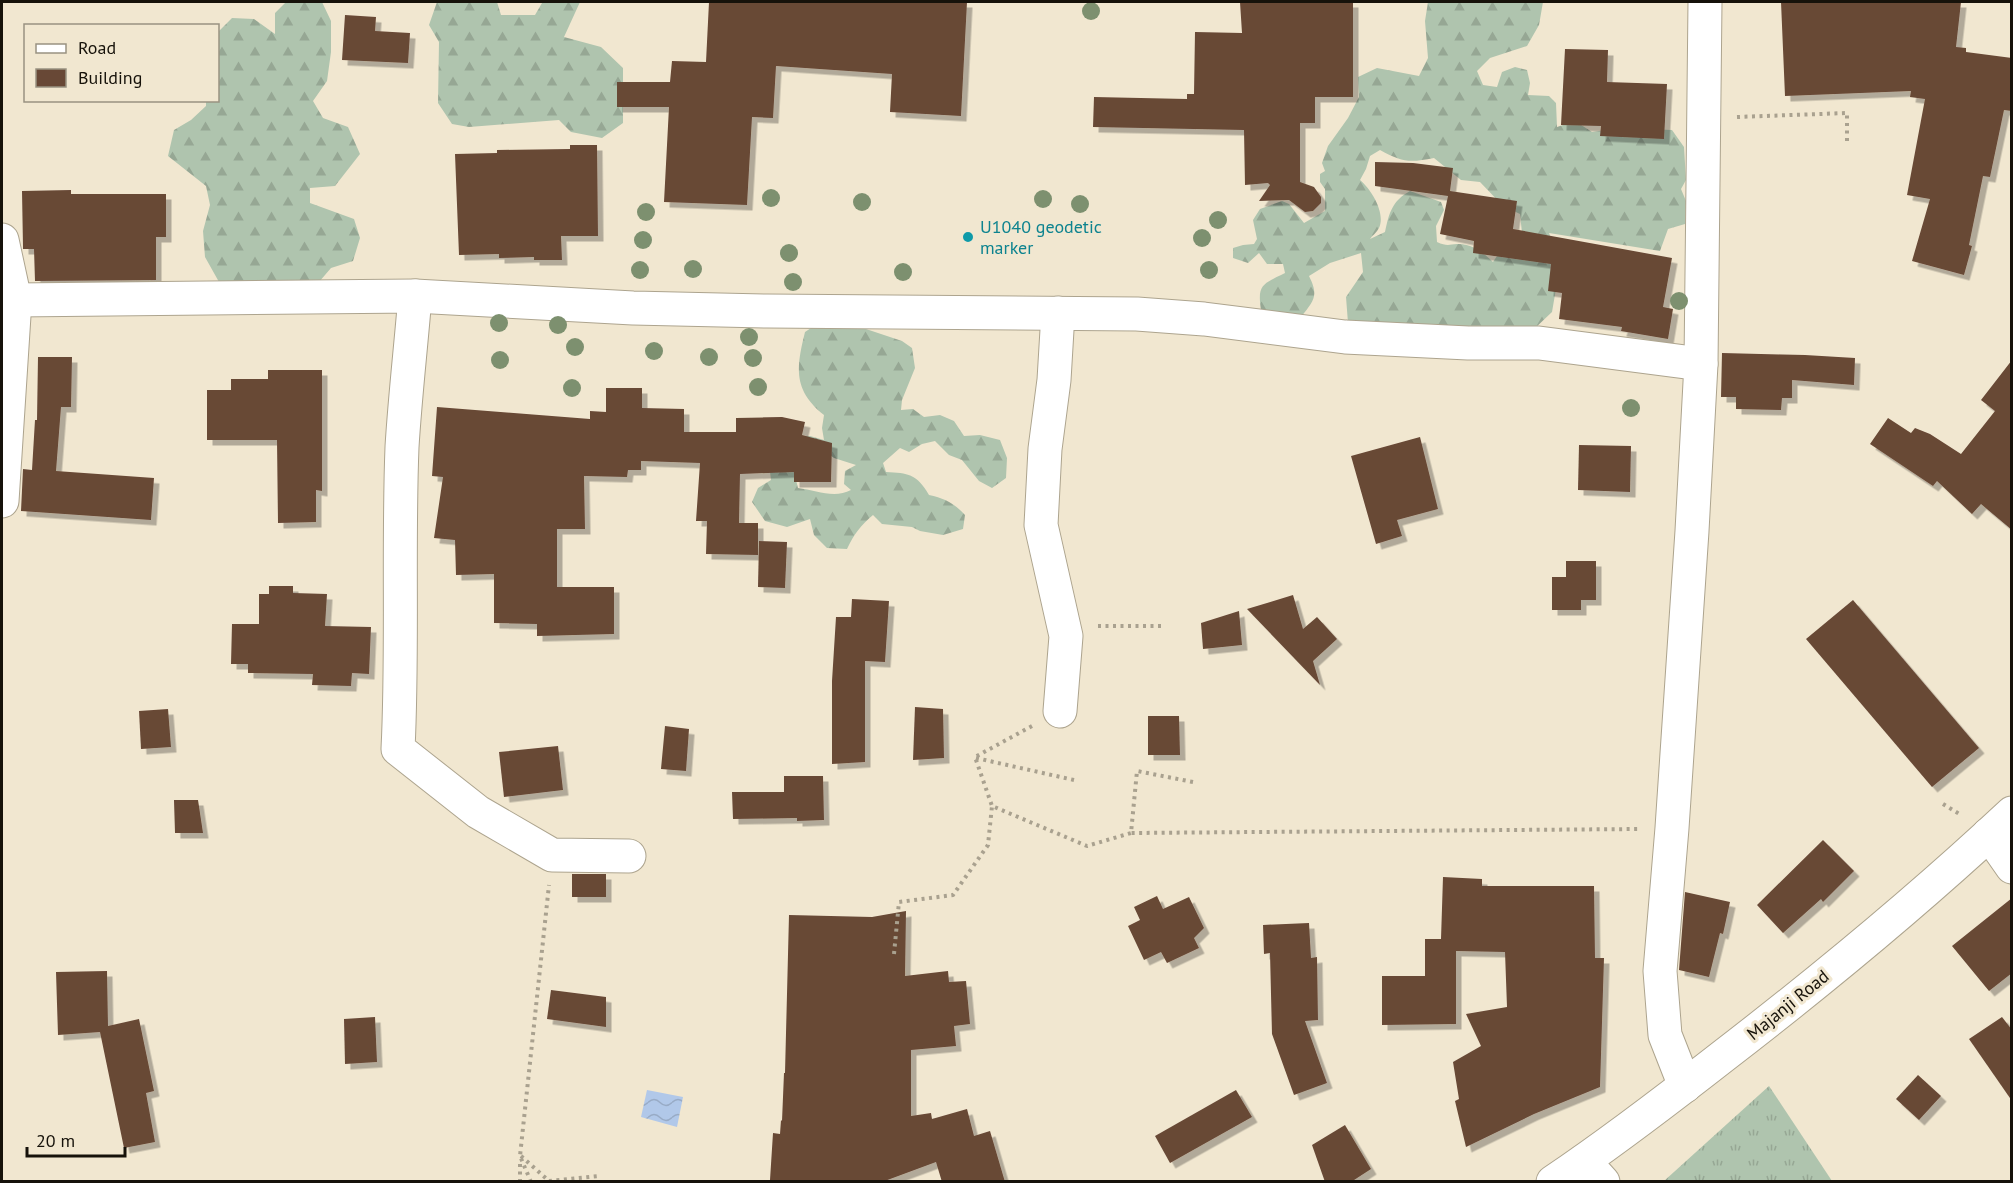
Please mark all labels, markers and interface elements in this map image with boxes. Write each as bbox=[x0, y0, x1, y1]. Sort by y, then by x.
legend bbox=[24, 24, 219, 102]
text: Road bbox=[78, 36, 116, 59]
text: Building bbox=[78, 66, 142, 89]
place label: U1040 geodetic marker bbox=[980, 215, 1102, 259]
marker: U1040 geodetic marker bbox=[961, 230, 975, 244]
street label: Majanji Road bbox=[1742, 964, 1834, 1045]
scale bar bbox=[27, 1120, 124, 1158]
text: 20 m bbox=[36, 1129, 75, 1152]

